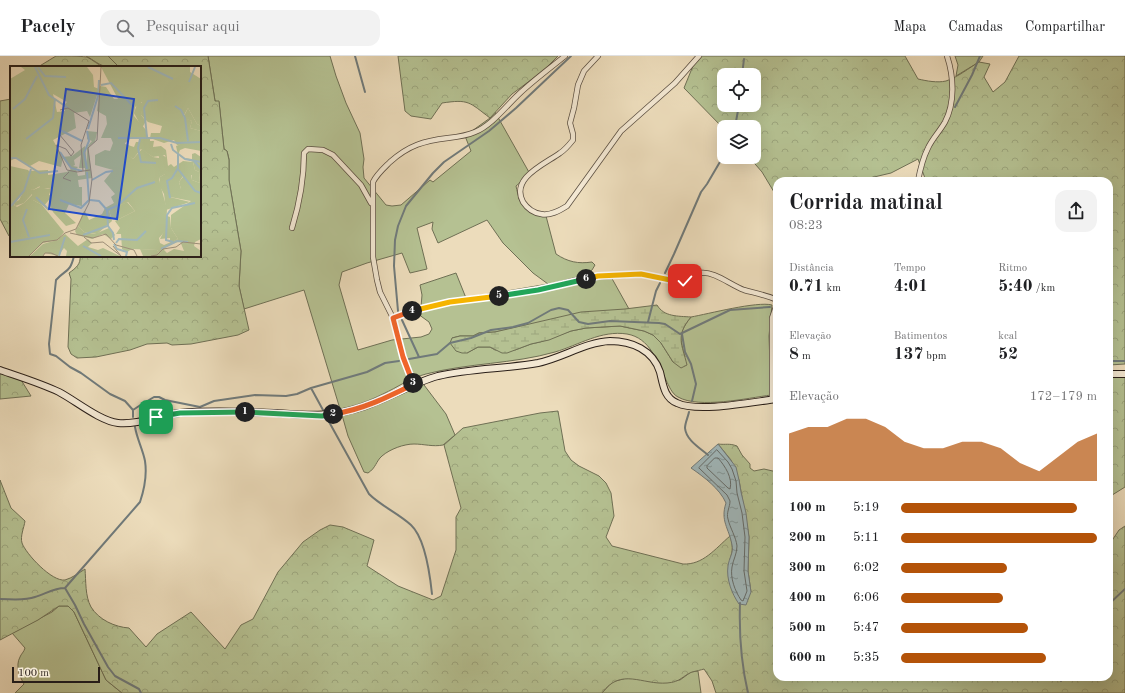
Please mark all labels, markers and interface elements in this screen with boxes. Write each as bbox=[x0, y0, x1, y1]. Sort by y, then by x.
search box bbox=[100, 10, 380, 46]
icon: search bbox=[114, 17, 136, 39]
text: Pacely bbox=[20, 18, 76, 37]
text: Pesquisar aqui bbox=[146, 20, 240, 35]
text: Mapa bbox=[893, 20, 926, 34]
text: Camadas bbox=[948, 20, 1003, 34]
text: Compartilhar bbox=[1025, 20, 1105, 34]
inset map bbox=[10, 66, 201, 257]
map controls bbox=[717, 68, 761, 164]
button: locate bbox=[717, 68, 761, 112]
button: layers bbox=[717, 120, 761, 164]
button: share bbox=[1055, 190, 1097, 232]
text: Corrida matinal bbox=[789, 192, 943, 214]
text: 08:23 bbox=[789, 219, 823, 232]
text: Distância bbox=[789, 263, 834, 274]
text: Tempo bbox=[894, 263, 926, 274]
text: Ritmo bbox=[998, 263, 1027, 274]
pin bbox=[668, 264, 702, 298]
pin: 6 bbox=[576, 269, 596, 289]
icon: check bbox=[674, 270, 696, 292]
text: 6 bbox=[583, 273, 589, 284]
text: 0.71 bbox=[789, 278, 823, 295]
text: 4:01 bbox=[894, 278, 928, 295]
text: 5:40 bbox=[998, 278, 1033, 295]
text: km bbox=[823, 283, 841, 294]
text: /km bbox=[1033, 283, 1055, 294]
pin: 5 bbox=[489, 286, 509, 306]
text: 5 bbox=[496, 290, 502, 301]
pin: 4 bbox=[402, 301, 422, 321]
text: 4 bbox=[409, 305, 415, 316]
text: Elevação bbox=[789, 331, 831, 342]
text: Batimentos bbox=[894, 331, 947, 342]
text: kcal bbox=[998, 331, 1017, 342]
text: 8 bbox=[789, 346, 799, 363]
text: 137 bbox=[894, 346, 923, 363]
text: 52 bbox=[998, 346, 1018, 363]
text: m bbox=[799, 351, 811, 362]
text: bpm bbox=[923, 351, 946, 362]
pin: 3 bbox=[403, 373, 423, 393]
text: 3 bbox=[410, 377, 416, 388]
text: Elevação bbox=[789, 390, 839, 403]
text: 172–179 m bbox=[1030, 390, 1097, 403]
pin bbox=[139, 400, 173, 434]
pin: 1 bbox=[235, 402, 255, 422]
pin: 2 bbox=[323, 404, 343, 424]
icon: arrive bbox=[145, 406, 167, 428]
text: 1 bbox=[242, 406, 248, 417]
text: 2 bbox=[330, 408, 336, 419]
text: 100 m bbox=[789, 501, 826, 514]
text: 5:19 bbox=[853, 501, 879, 514]
text: 200 m bbox=[789, 531, 826, 544]
text: 5:11 bbox=[853, 531, 879, 544]
text: 300 m bbox=[789, 561, 826, 574]
text: 6:02 bbox=[853, 561, 879, 574]
text: 400 m bbox=[789, 591, 826, 604]
text: 6:06 bbox=[853, 591, 879, 604]
text: 500 m bbox=[789, 621, 826, 634]
text: 5:47 bbox=[853, 621, 879, 634]
text: 600 m bbox=[789, 651, 826, 664]
text: 5:35 bbox=[853, 651, 879, 664]
scale bar bbox=[12, 665, 100, 684]
text: 100 m bbox=[18, 668, 49, 679]

